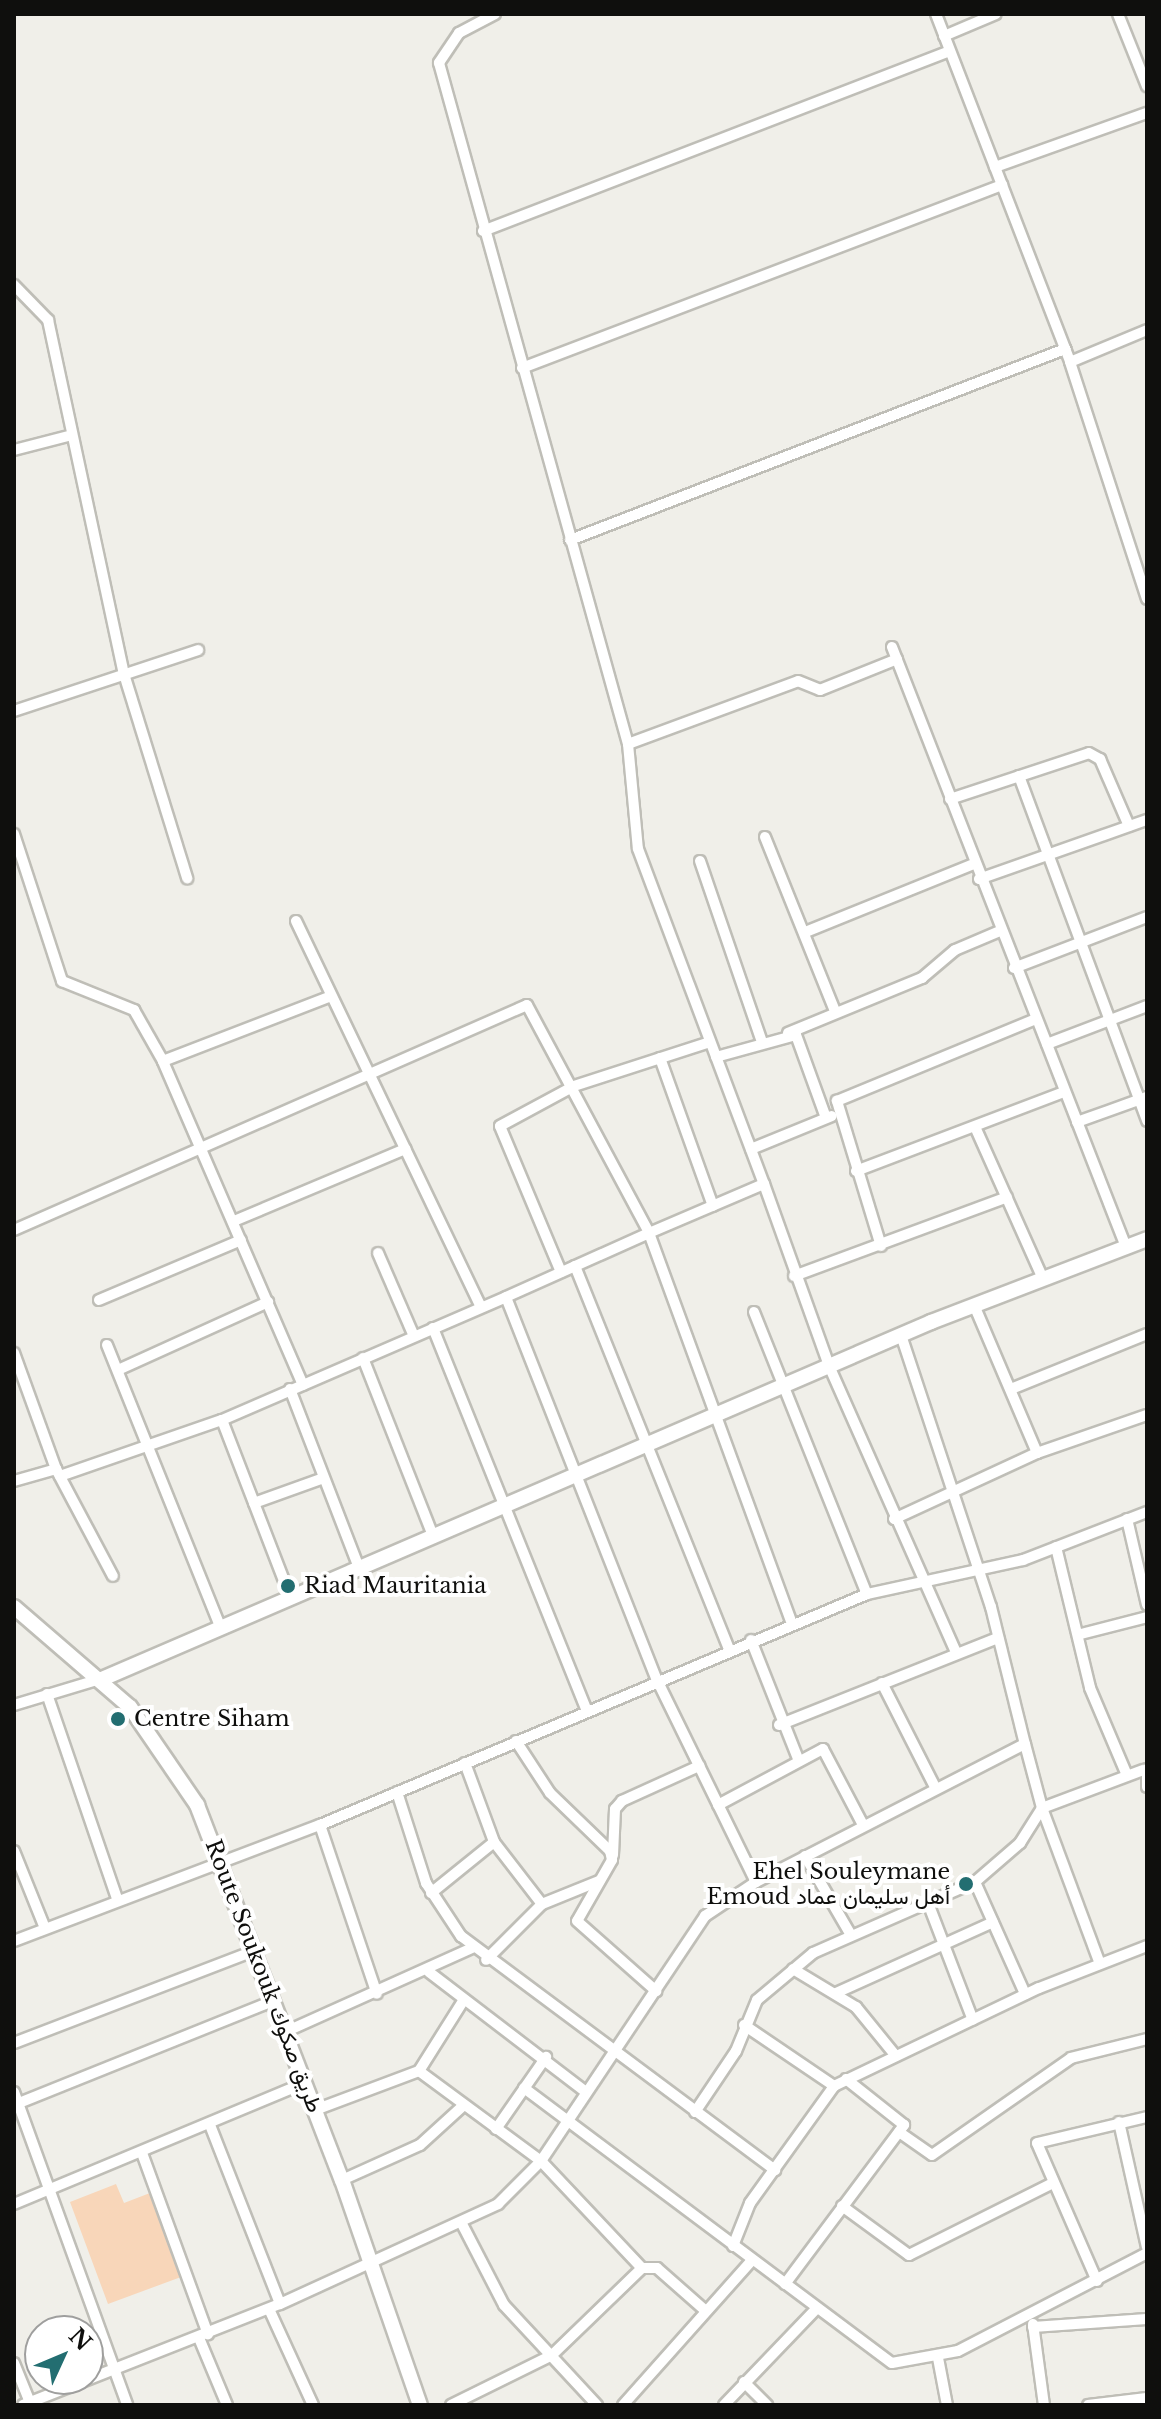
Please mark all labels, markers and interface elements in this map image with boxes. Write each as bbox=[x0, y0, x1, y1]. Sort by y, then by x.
place label: Riad Mauritania bbox=[304, 1573, 486, 1599]
marker: Riad Mauritania bbox=[279, 1577, 297, 1595]
place label: Centre Siham bbox=[134, 1706, 290, 1732]
marker: Centre Siham bbox=[109, 1710, 127, 1728]
street label: Route Soukouk طريق صكوك bbox=[200, 1836, 328, 2116]
place label: Ehel Souleymane Emoud أهل سليمان عماد bbox=[706, 1858, 950, 1910]
marker: Ehel Souleymane Emoud أهل سليمان عماد bbox=[957, 1875, 975, 1893]
north arrow bbox=[24, 2315, 104, 2395]
text: N bbox=[63, 2323, 97, 2356]

